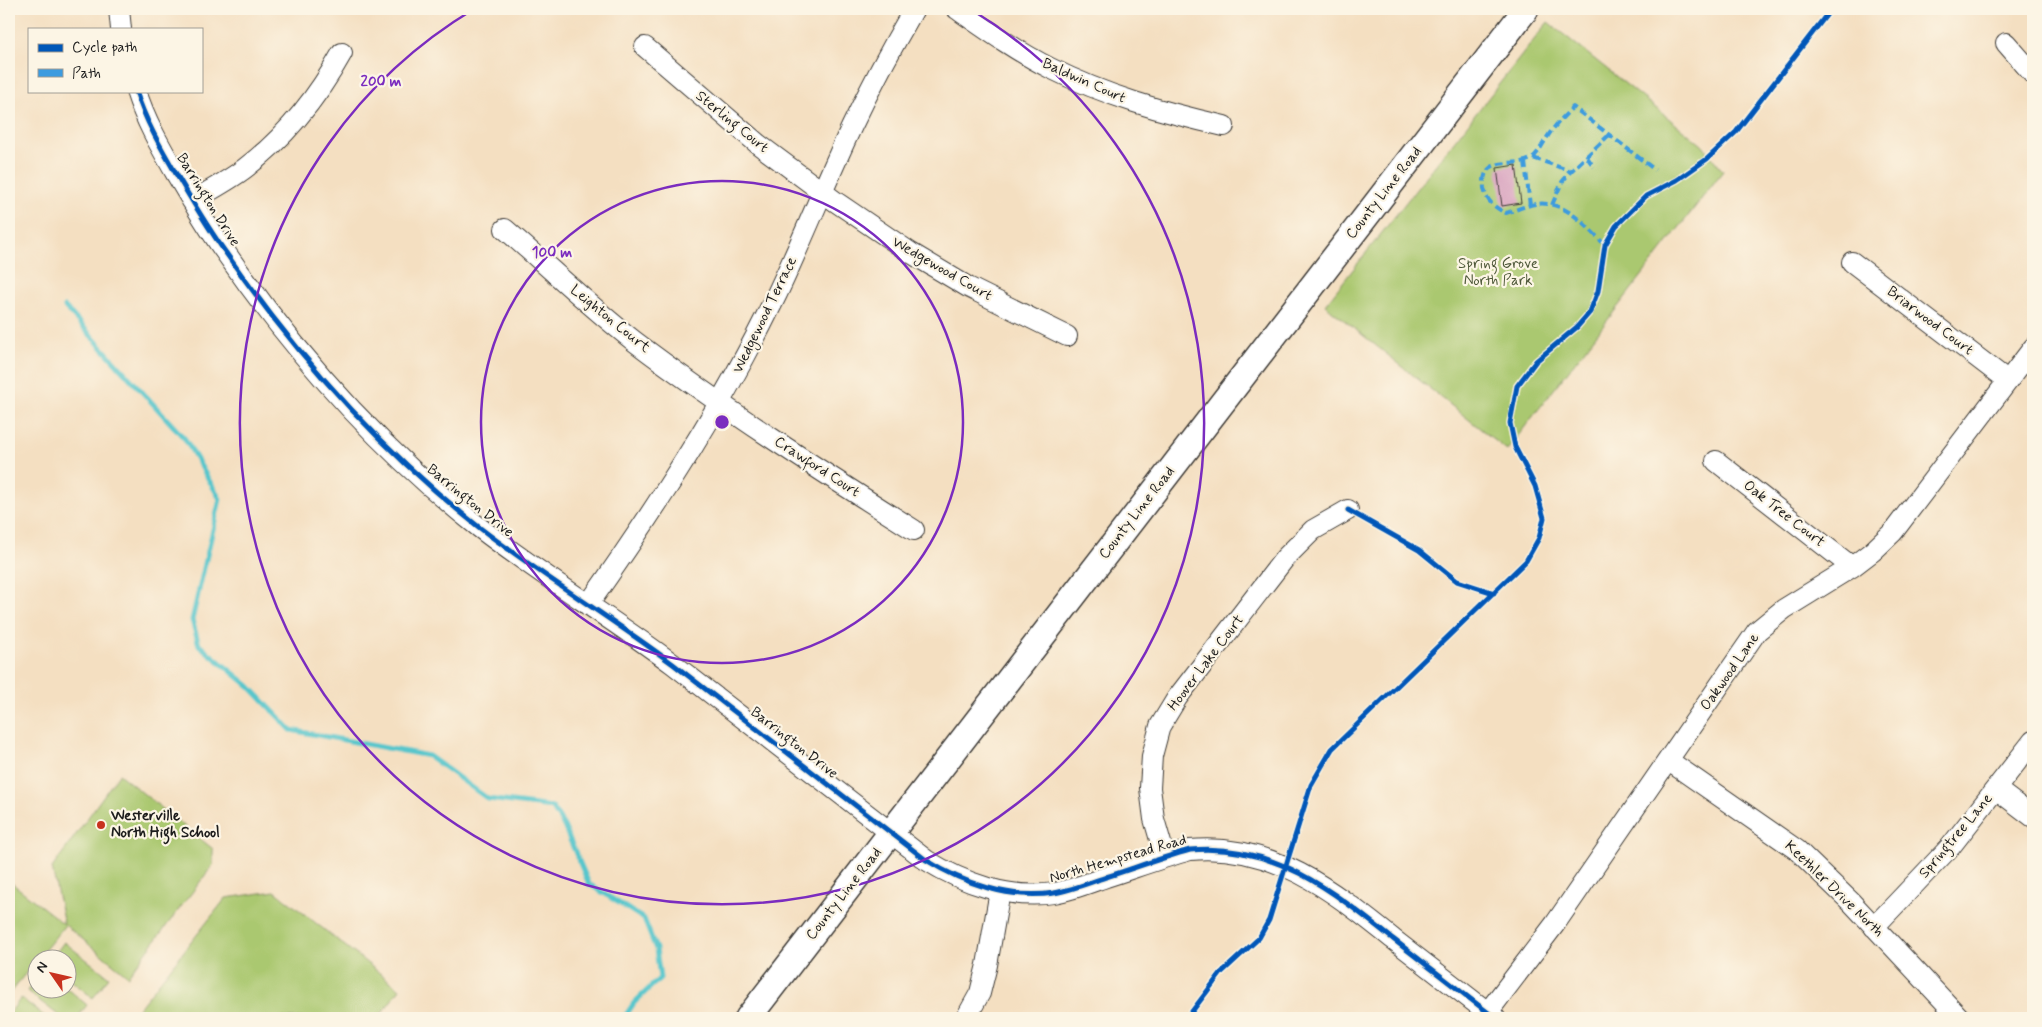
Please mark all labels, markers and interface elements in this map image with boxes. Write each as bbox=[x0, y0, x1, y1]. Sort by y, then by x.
legend bbox=[28, 28, 202, 92]
text: Cycle path bbox=[72, 38, 137, 58]
street label: Baldwin Court bbox=[1039, 54, 1129, 108]
text: Path bbox=[72, 64, 101, 84]
text: 200 m bbox=[361, 72, 402, 92]
street label: Sterling Court bbox=[691, 86, 773, 159]
street label: County Line Road bbox=[1341, 142, 1427, 244]
street label: Barrington Drive bbox=[170, 150, 245, 251]
street label: Wedgewood Court bbox=[888, 232, 996, 307]
text: 100 m bbox=[532, 243, 572, 263]
street label: Wedgewood Terrace bbox=[728, 253, 803, 377]
park label: Spring Grove North Park bbox=[1458, 254, 1538, 291]
street label: Leighton Court bbox=[566, 280, 654, 358]
street label: Briarwood Court bbox=[1883, 282, 1978, 360]
centre of rings bbox=[713, 413, 731, 431]
street label: Crawford Court bbox=[769, 432, 864, 504]
street label: Barrington Drive bbox=[422, 460, 518, 543]
street label: County Line Road bbox=[1094, 462, 1180, 564]
street label: Oak Tree Court bbox=[1739, 476, 1829, 552]
street label: Hoover Lake Court bbox=[1163, 611, 1249, 715]
street label: Oakwood Lane bbox=[1696, 629, 1764, 715]
street label: Barrington Drive bbox=[745, 702, 842, 785]
street label: Springtree Lane bbox=[1915, 789, 1998, 883]
place label: Westerville North High School bbox=[110, 806, 220, 845]
marker: Westerville North High School bbox=[95, 819, 107, 831]
street label: North Hempstead Road bbox=[1047, 830, 1189, 888]
street label: Keethler Drive North bbox=[1780, 836, 1888, 942]
street label: County Line Road bbox=[801, 843, 887, 945]
north arrow bbox=[28, 950, 78, 1000]
text: N bbox=[32, 958, 52, 976]

